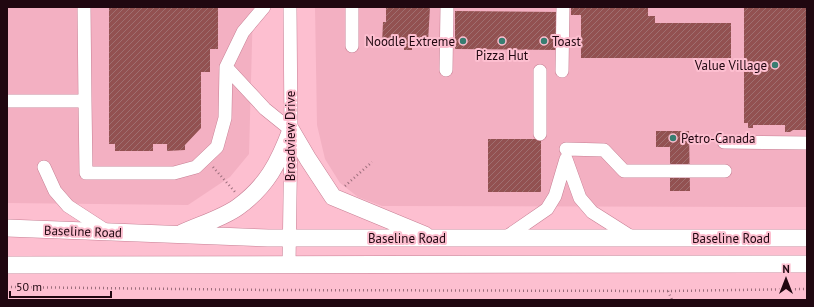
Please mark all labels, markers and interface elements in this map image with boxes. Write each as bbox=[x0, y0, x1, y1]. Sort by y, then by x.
place label: Noodle Extreme bbox=[365, 33, 455, 50]
place label: Toast bbox=[552, 33, 581, 50]
marker: Noodle Extreme bbox=[458, 36, 468, 46]
marker: Pizza Hut bbox=[497, 36, 507, 46]
marker: Toast bbox=[539, 36, 549, 46]
place label: Pizza Hut bbox=[476, 47, 529, 64]
place label: Value Village bbox=[694, 57, 767, 74]
marker: Value Village bbox=[770, 60, 780, 70]
street label: Broadview Drive bbox=[282, 91, 299, 181]
place label: Petro-Canada bbox=[681, 130, 756, 147]
marker: Petro-Canada bbox=[668, 133, 678, 143]
street label: Baseline Road bbox=[44, 222, 122, 241]
street label: Baseline Road bbox=[368, 230, 446, 247]
street label: Baseline Road bbox=[692, 230, 770, 247]
north arrow bbox=[766, 259, 806, 299]
text: N bbox=[782, 262, 790, 276]
scale bar bbox=[10, 273, 111, 299]
text: 50 m bbox=[16, 279, 42, 294]

